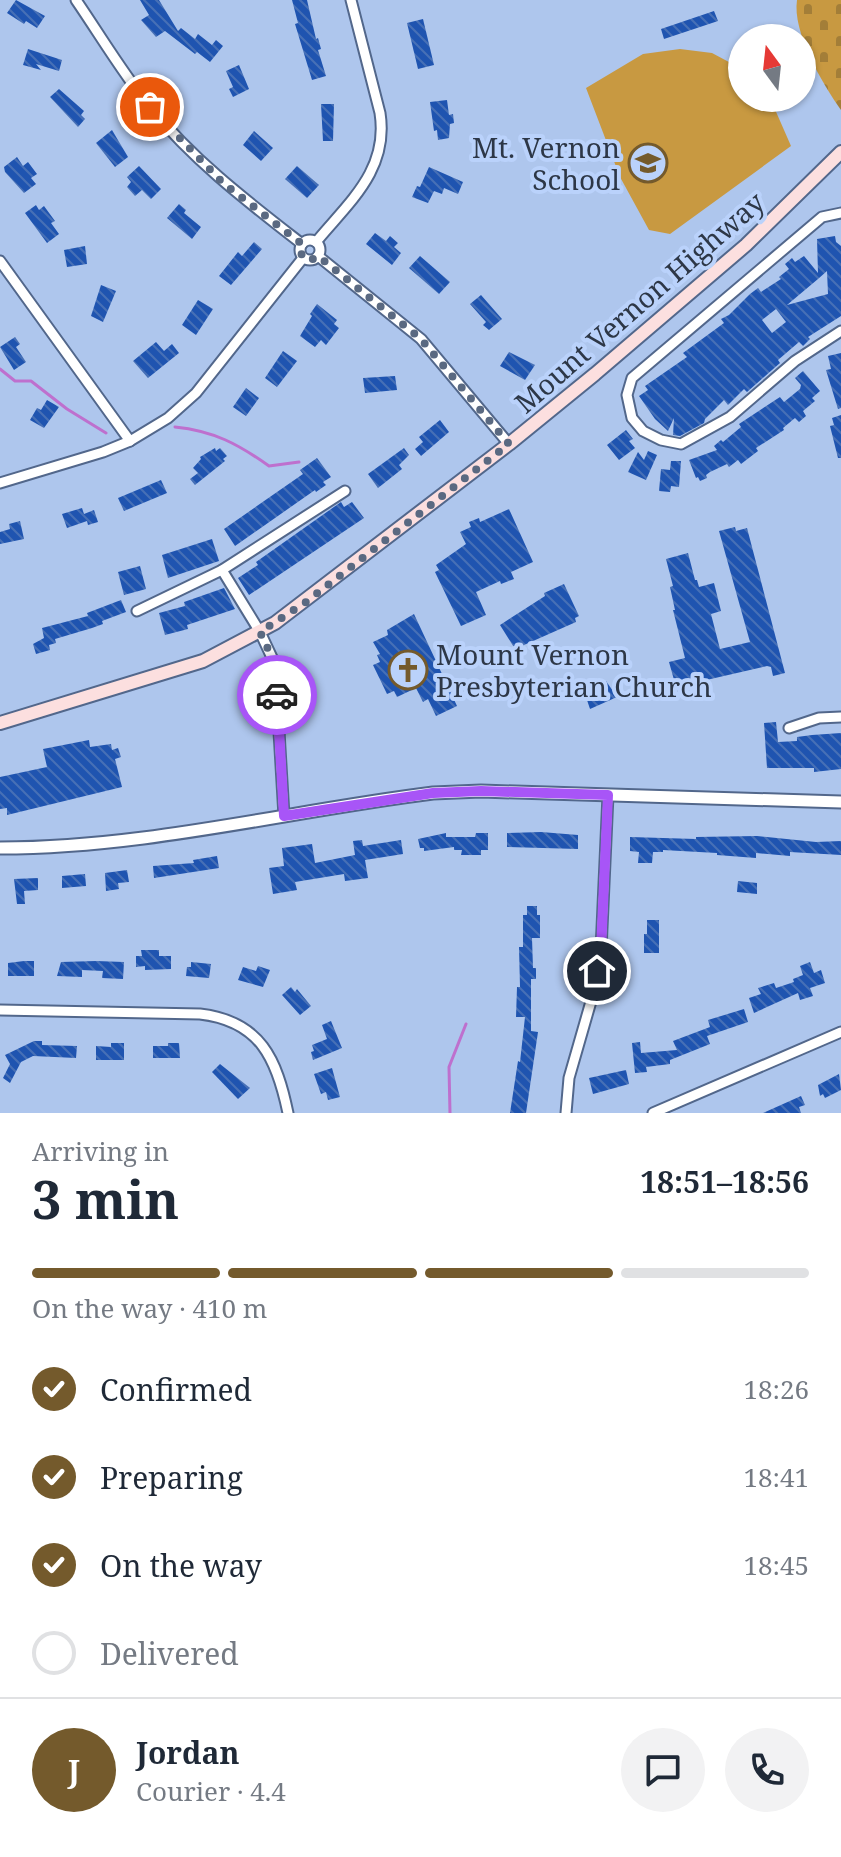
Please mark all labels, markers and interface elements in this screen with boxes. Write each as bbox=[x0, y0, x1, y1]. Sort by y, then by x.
north arrow bbox=[728, 24, 816, 112]
map controls bbox=[728, 24, 816, 112]
pin bbox=[116, 73, 184, 141]
icon: bag bbox=[128, 85, 172, 129]
place label: Mt. Vernon School bbox=[472, 128, 620, 198]
school or university icon: Mt. Vernon School bbox=[627, 142, 669, 184]
street label: Mount Vernon Highway bbox=[506, 183, 772, 421]
place label: Mount Vernon Presbyterian Church bbox=[436, 635, 712, 705]
church icon: Mount Vernon Presbyterian Church bbox=[387, 649, 429, 691]
courier bbox=[237, 655, 317, 735]
icon: car bbox=[255, 673, 299, 717]
pin bbox=[563, 937, 631, 1005]
icon: home bbox=[575, 949, 619, 993]
text: Arriving in bbox=[32, 1133, 169, 1169]
text: 18:51–18:56 bbox=[640, 1161, 809, 1202]
text: 3 min bbox=[32, 1163, 179, 1234]
text: On the way · 410 m bbox=[32, 1290, 267, 1326]
icon: check bbox=[32, 1367, 76, 1411]
text: Confirmed bbox=[100, 1369, 252, 1410]
text: 18:26 bbox=[743, 1371, 809, 1407]
icon: check bbox=[32, 1455, 76, 1499]
text: Preparing bbox=[100, 1457, 243, 1498]
text: 18:41 bbox=[743, 1459, 809, 1495]
icon: check bbox=[32, 1543, 76, 1587]
text: On the way bbox=[100, 1545, 262, 1586]
text: 18:45 bbox=[743, 1547, 809, 1583]
text: Delivered bbox=[100, 1633, 239, 1674]
button: chat bbox=[621, 1728, 705, 1812]
button: phone bbox=[725, 1728, 809, 1812]
text: Jordan bbox=[136, 1732, 239, 1773]
text: J bbox=[68, 1750, 80, 1791]
text: Courier · 4.4 bbox=[136, 1773, 286, 1809]

